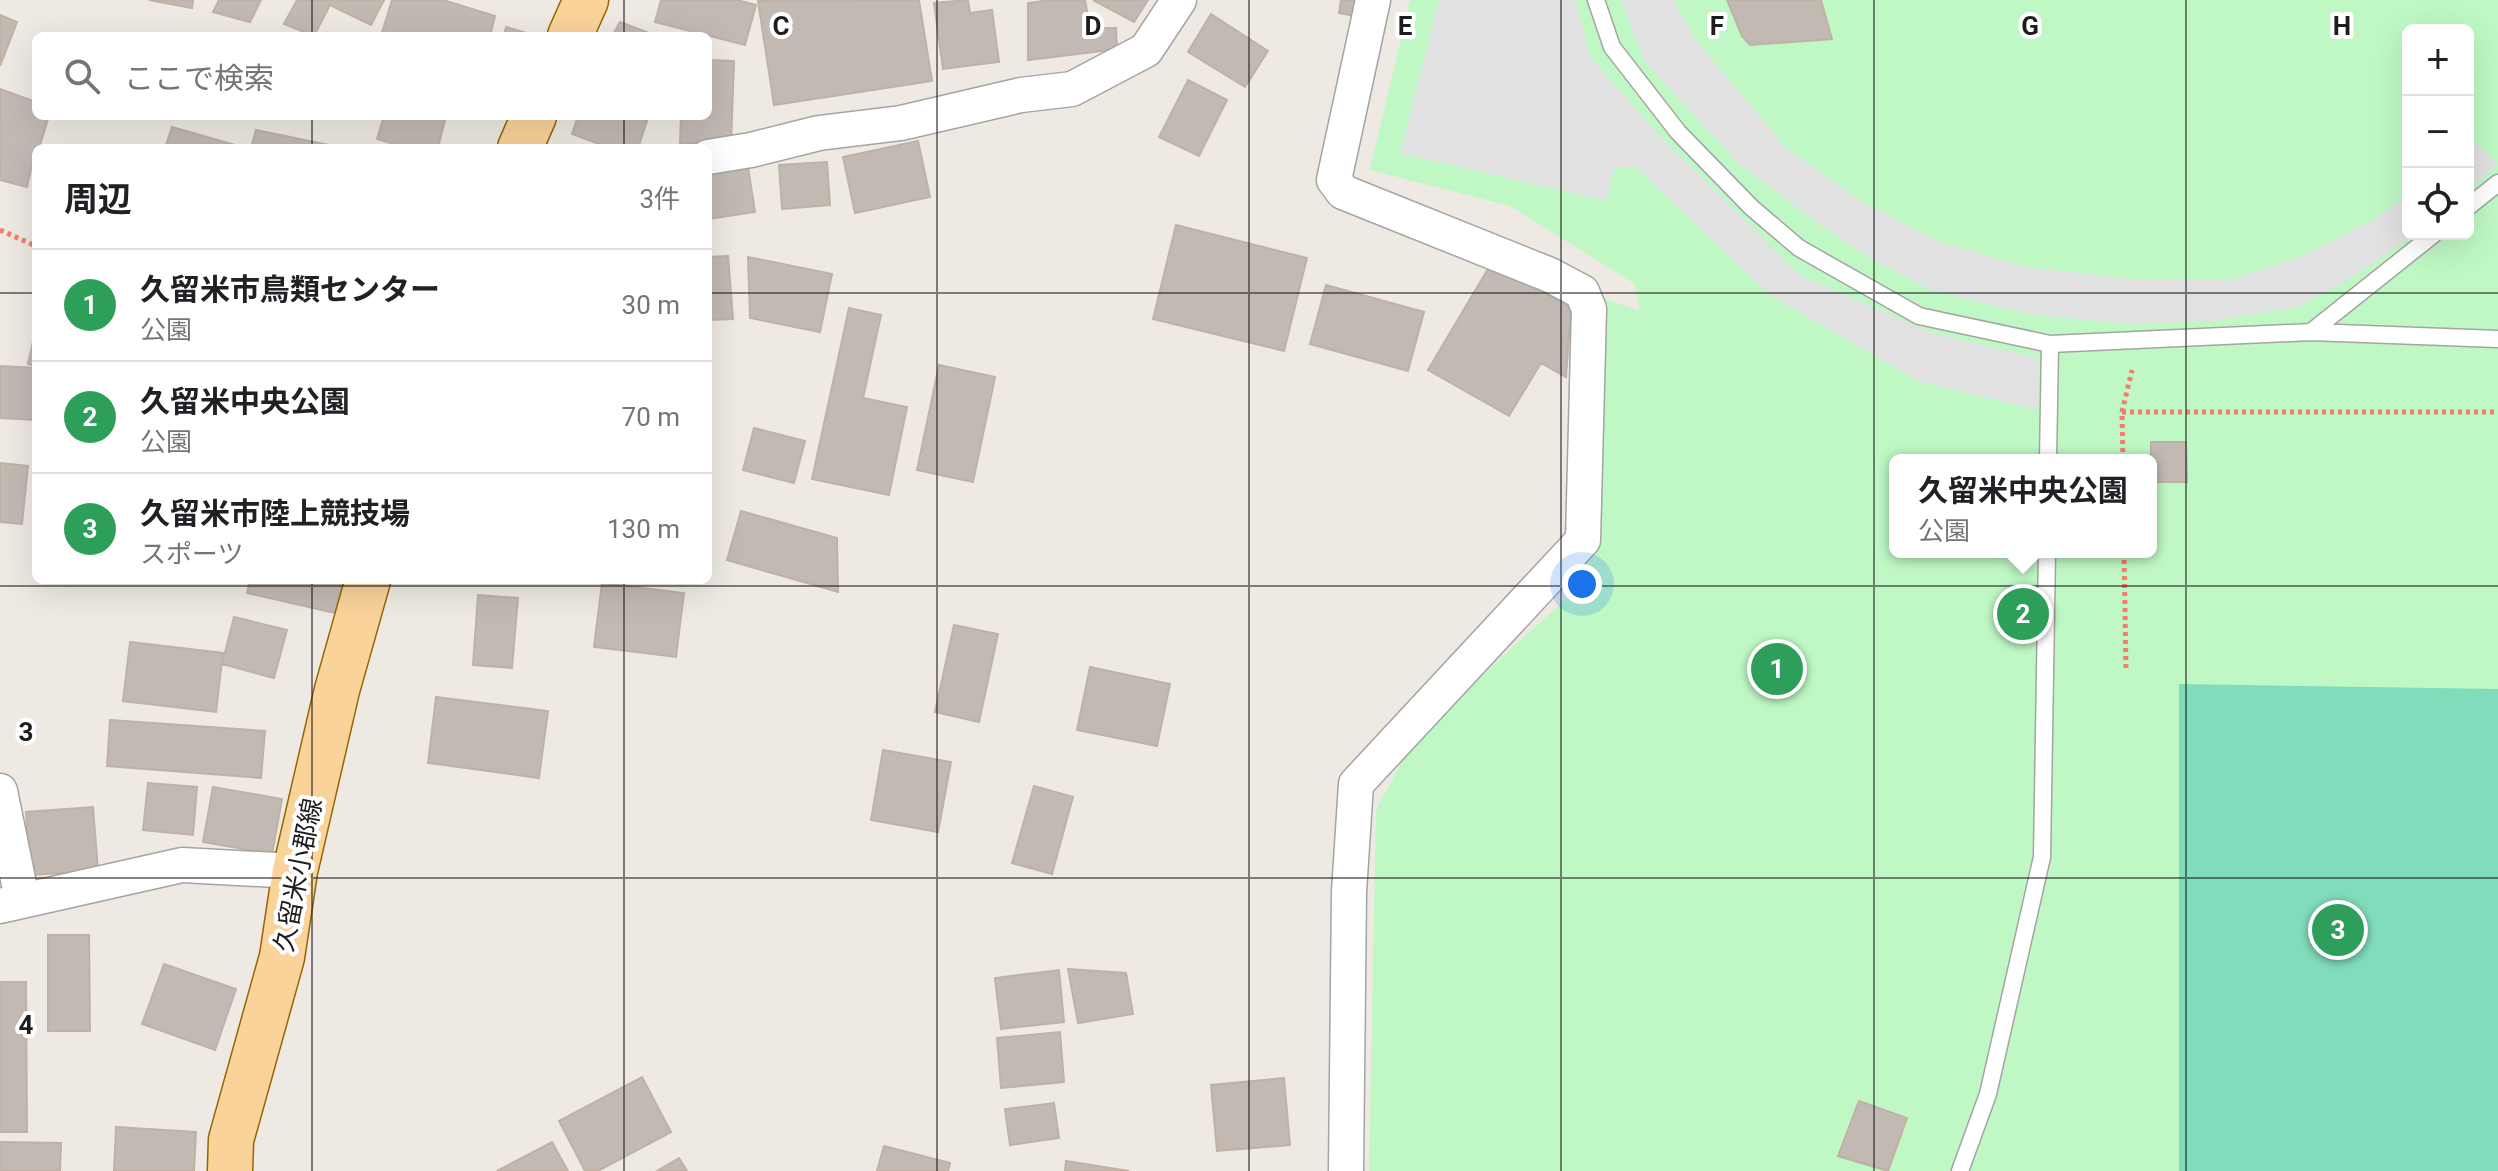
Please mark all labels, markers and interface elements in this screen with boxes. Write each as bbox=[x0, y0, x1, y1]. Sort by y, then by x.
text: C bbox=[772, 11, 790, 41]
text: D bbox=[1085, 11, 1101, 41]
text: E bbox=[1398, 11, 1413, 41]
text: F bbox=[1710, 11, 1724, 41]
text: G bbox=[2021, 11, 2039, 41]
text: H bbox=[2333, 11, 2351, 41]
map controls bbox=[2402, 24, 2474, 240]
button: + bbox=[2402, 24, 2474, 96]
search box bbox=[32, 32, 712, 120]
icon: search bbox=[60, 54, 104, 98]
text: ここで検索 bbox=[124, 61, 274, 96]
button: − bbox=[2402, 96, 2474, 168]
button: locate bbox=[2402, 168, 2474, 240]
text: 周辺 bbox=[64, 179, 132, 219]
text: 3件 bbox=[639, 184, 680, 214]
text: 久留米市鳥類センター bbox=[140, 272, 440, 307]
text: 1 bbox=[83, 290, 97, 320]
text: 30 m bbox=[622, 290, 680, 320]
text: 公園 bbox=[140, 315, 192, 345]
text: 久留米中央公園 bbox=[140, 384, 350, 419]
text: 2 bbox=[83, 402, 97, 432]
text: 70 m bbox=[622, 402, 680, 432]
text: 公園 bbox=[140, 427, 192, 457]
popup bbox=[1889, 454, 2157, 558]
text: 久留米中央公園 bbox=[1918, 473, 2128, 508]
text: 久留米市陸上競技場 bbox=[140, 496, 410, 531]
text: 3 bbox=[83, 514, 97, 544]
text: 130 m bbox=[607, 514, 680, 544]
text: 公園 bbox=[1918, 516, 1970, 546]
text: スポーツ bbox=[140, 539, 243, 569]
your location bbox=[1562, 564, 1602, 604]
pin: 2 bbox=[1997, 584, 2049, 644]
pin: 1 bbox=[1751, 639, 1803, 699]
text: 3 bbox=[19, 717, 33, 747]
street label: 久留米小郡線 bbox=[268, 796, 328, 954]
pin: 3 bbox=[2312, 900, 2364, 960]
text: 4 bbox=[19, 1010, 34, 1040]

